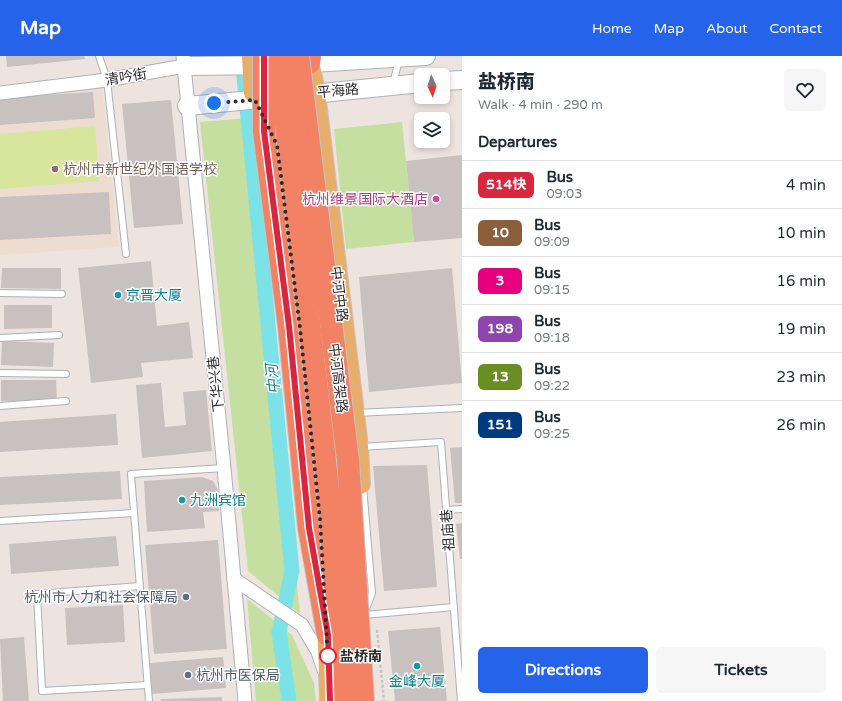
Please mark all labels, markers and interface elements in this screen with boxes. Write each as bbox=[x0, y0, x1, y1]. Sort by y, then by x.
text: Map bbox=[20, 17, 61, 39]
text: Home bbox=[592, 20, 632, 37]
text: Map bbox=[654, 20, 684, 37]
text: About bbox=[706, 20, 748, 37]
text: Contact bbox=[770, 20, 822, 37]
street label: 清吟街 bbox=[104, 65, 148, 89]
north arrow bbox=[414, 68, 450, 104]
map controls bbox=[414, 68, 450, 148]
button: heart bbox=[784, 69, 826, 111]
text: 盐桥南 bbox=[478, 71, 535, 93]
street label: 平海路 bbox=[316, 81, 360, 101]
your location bbox=[204, 93, 224, 113]
text: Walk · 4 min · 290 m bbox=[478, 97, 603, 113]
button: layers bbox=[414, 112, 450, 148]
text: Departures bbox=[478, 133, 557, 151]
place label: 杭州市新世纪外国语学校 bbox=[63, 161, 217, 178]
marker: 杭州市新世纪外国语学校 bbox=[50, 164, 60, 174]
text: Bus bbox=[546, 168, 573, 186]
text: 514快 bbox=[486, 176, 526, 193]
text: 4 min bbox=[786, 176, 826, 194]
text: 09:03 bbox=[546, 186, 582, 202]
place label: 杭州维景国际大酒店 bbox=[302, 191, 428, 208]
marker: 杭州维景国际大酒店 bbox=[431, 194, 441, 204]
text: Bus bbox=[534, 216, 561, 234]
text: 10 bbox=[491, 224, 509, 241]
text: 10 min bbox=[777, 224, 826, 242]
text: 09:09 bbox=[534, 234, 570, 250]
text: Bus bbox=[534, 264, 561, 282]
street label: 中河中路 bbox=[327, 265, 351, 323]
text: 3 bbox=[496, 272, 504, 289]
text: 16 min bbox=[777, 272, 826, 290]
text: 09:15 bbox=[534, 282, 570, 298]
place label: 京晋大厦 bbox=[126, 287, 182, 304]
marker: 京晋大厦 bbox=[113, 290, 123, 300]
text: Bus bbox=[534, 312, 561, 330]
text: 198 bbox=[487, 320, 513, 337]
text: 19 min bbox=[777, 320, 826, 338]
text: 09:18 bbox=[534, 330, 570, 346]
street label: 中河高架路 bbox=[325, 342, 351, 414]
street label: 下华兴巷 bbox=[205, 355, 227, 413]
water label: 中河 bbox=[262, 360, 284, 395]
text: Bus bbox=[534, 360, 561, 378]
text: 13 bbox=[491, 368, 509, 385]
text: 23 min bbox=[777, 368, 826, 386]
text: 09:22 bbox=[534, 378, 570, 394]
text: Bus bbox=[534, 408, 561, 426]
text: 151 bbox=[487, 416, 513, 433]
text: 26 min bbox=[777, 416, 826, 434]
text: 09:25 bbox=[534, 426, 570, 442]
place label: 九洲宾馆 bbox=[190, 492, 246, 509]
marker: 九洲宾馆 bbox=[177, 495, 187, 505]
street label: 祖庙巷 bbox=[438, 508, 458, 552]
place label: 杭州市人力和社会保障局 bbox=[24, 589, 178, 606]
marker: 杭州市人力和社会保障局 bbox=[181, 592, 191, 602]
marker: 盐桥南 bbox=[319, 647, 337, 665]
button: Directions bbox=[478, 647, 648, 693]
button: Tickets bbox=[656, 647, 826, 693]
place label: 盐桥南 bbox=[340, 648, 382, 665]
marker: 金峰大厦 bbox=[412, 661, 422, 671]
place label: 杭州市医保局 bbox=[196, 667, 280, 684]
marker: 杭州市医保局 bbox=[183, 670, 193, 680]
place label: 金峰大厦 bbox=[389, 673, 445, 690]

